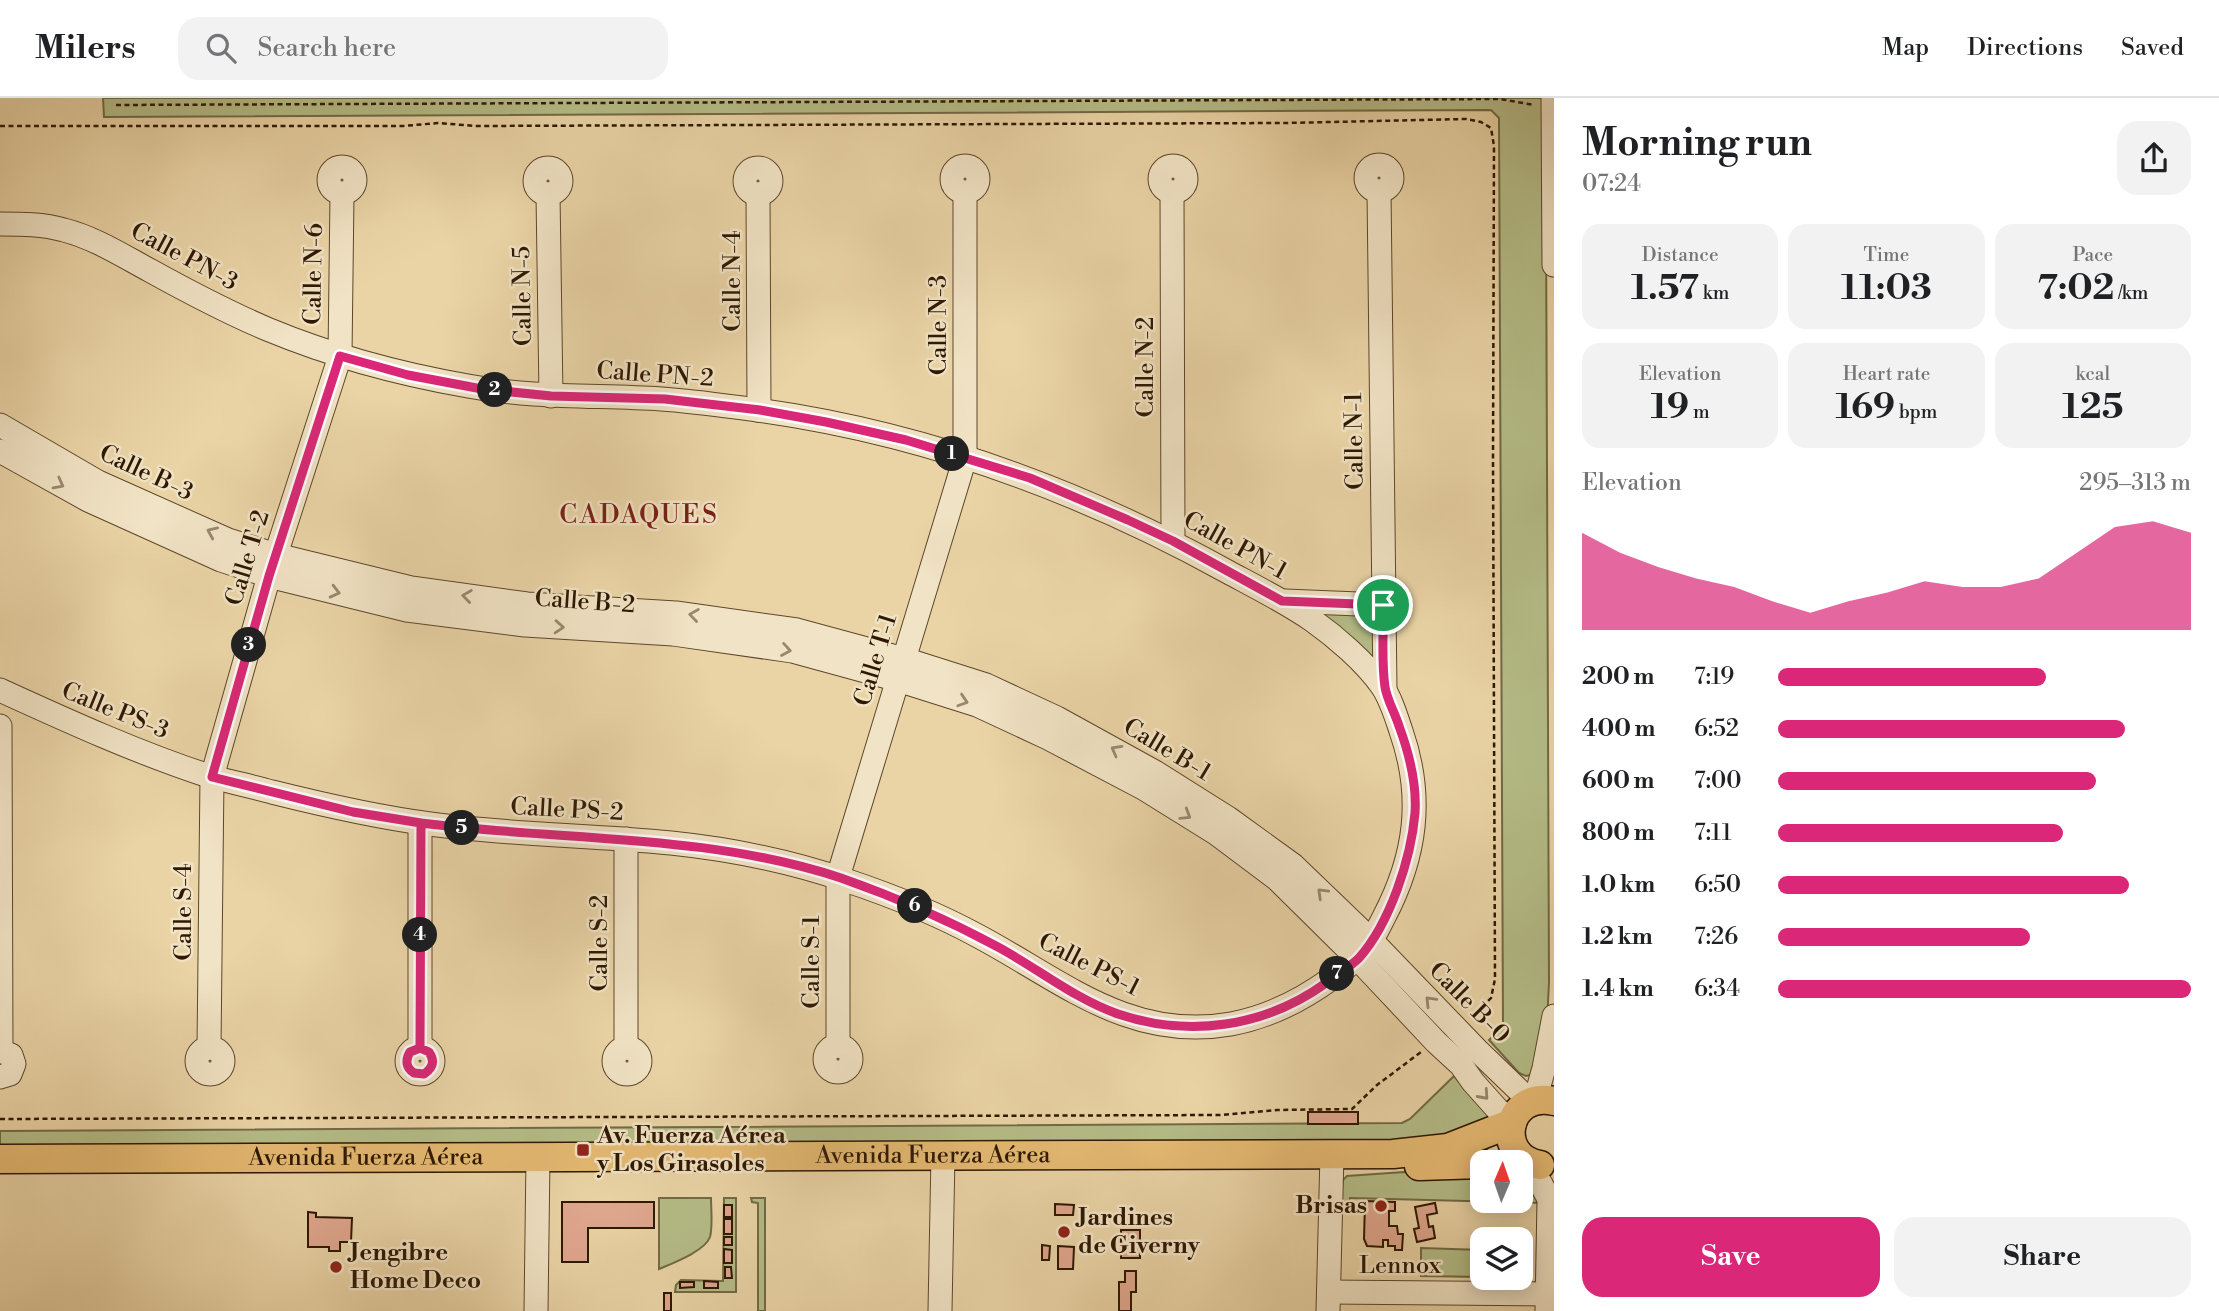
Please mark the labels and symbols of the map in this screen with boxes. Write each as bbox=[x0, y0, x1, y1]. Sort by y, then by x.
street label: Calle PN-3 bbox=[125, 216, 243, 298]
street label: Calle N-6 bbox=[298, 223, 330, 325]
street label: Calle N-4 bbox=[718, 230, 748, 332]
street label: Calle N-5 bbox=[507, 246, 539, 346]
street label: Calle N-3 bbox=[924, 275, 954, 375]
street label: Calle N-2 bbox=[1131, 317, 1161, 417]
street label: Calle PN-2 bbox=[595, 356, 715, 394]
pin: 2 bbox=[477, 372, 512, 408]
street label: Calle N-1 bbox=[1339, 391, 1371, 490]
pin: 1 bbox=[934, 436, 970, 472]
street label: Calle B-3 bbox=[94, 438, 198, 508]
one-way arrow bbox=[52, 476, 65, 489]
district label: CADAQUES bbox=[559, 499, 719, 531]
street label: Calle PN-1 bbox=[1178, 505, 1293, 587]
street label: Calle T-2 bbox=[219, 507, 277, 609]
one-way arrow bbox=[206, 527, 218, 541]
pin bbox=[1353, 575, 1413, 635]
one-way arrow bbox=[329, 584, 341, 598]
street label: Calle B-2 bbox=[534, 584, 636, 620]
one-way arrow bbox=[461, 588, 473, 603]
one-way arrow bbox=[688, 608, 700, 623]
street label: Calle T-1 bbox=[848, 610, 904, 710]
one-way arrow bbox=[554, 619, 565, 634]
pin: 3 bbox=[232, 628, 266, 662]
one-way arrow bbox=[780, 642, 792, 657]
street label: Calle PS-3 bbox=[57, 676, 173, 746]
one-way arrow bbox=[956, 692, 968, 707]
street label: Calle B-1 bbox=[1118, 712, 1217, 788]
one-way arrow bbox=[1110, 745, 1123, 758]
street label: Calle PS-2 bbox=[510, 792, 624, 828]
one-way arrow bbox=[1179, 807, 1192, 820]
pin: 5 bbox=[444, 810, 480, 846]
street label: Calle S-4 bbox=[169, 863, 199, 961]
pin: 6 bbox=[898, 888, 932, 924]
one-way arrow bbox=[1317, 888, 1330, 901]
street label: Calle S-2 bbox=[585, 895, 615, 991]
street label: Calle S-1 bbox=[797, 915, 827, 1009]
pin: 4 bbox=[402, 918, 438, 952]
street label: Calle PS-1 bbox=[1033, 927, 1145, 1004]
pin: 7 bbox=[1320, 956, 1354, 992]
street label: Calle B-0 bbox=[1422, 956, 1516, 1050]
one-way arrow bbox=[1425, 996, 1438, 1009]
one-way arrow bbox=[1476, 1087, 1489, 1100]
place label: Av. Fuerza Aérea y Los Girasoles bbox=[596, 1121, 787, 1179]
street label: Avenida Fuerza Aérea bbox=[814, 1140, 1051, 1171]
street label: Avenida Fuerza Aérea bbox=[247, 1142, 484, 1173]
marker: Av. Fuerza Aérea y Los Girasoles bbox=[575, 1142, 591, 1158]
north arrow bbox=[1470, 1150, 1533, 1213]
place label: Brisas bbox=[1295, 1191, 1367, 1221]
marker: Brisas bbox=[1373, 1198, 1389, 1214]
place label: Jardines de Giverny bbox=[1075, 1203, 1201, 1261]
marker: Jardines de Giverny bbox=[1056, 1224, 1072, 1240]
place label: Jengibre Home Deco bbox=[347, 1238, 481, 1296]
street label: Lennox bbox=[1359, 1251, 1442, 1281]
marker: Jengibre Home Deco bbox=[328, 1259, 344, 1275]

